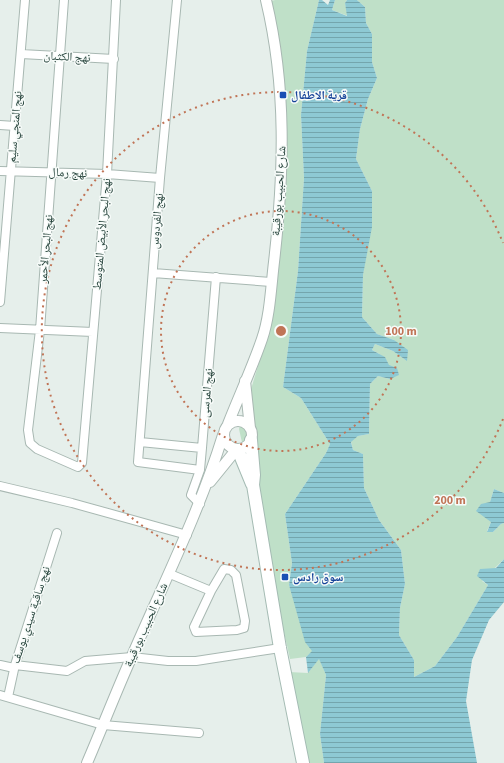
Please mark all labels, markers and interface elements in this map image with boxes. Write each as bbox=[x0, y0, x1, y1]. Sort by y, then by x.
street label: نهج الكثبان bbox=[43, 47, 91, 67]
place label: قرية الاطفال bbox=[291, 87, 347, 104]
street label: نهج المنجي سليم bbox=[3, 90, 28, 164]
marker: قرية الاطفال bbox=[278, 90, 288, 100]
street label: شارع الحبيب بورقيبة bbox=[267, 145, 291, 237]
street label: نهج رمال bbox=[48, 164, 88, 182]
street label: نهج البحر الأبيض المتوسط bbox=[89, 177, 115, 291]
street label: نهج الفردوس bbox=[146, 192, 168, 250]
street label: نهج البحر الأحمر bbox=[34, 214, 57, 285]
text: 100 m bbox=[385, 323, 417, 340]
centre of rings bbox=[274, 324, 288, 338]
street label: نهج المرسى bbox=[196, 368, 218, 418]
text: 200 m bbox=[434, 492, 466, 509]
street label: نهج ساقية سيدي يوسف bbox=[7, 564, 56, 666]
place label: سوق رادس bbox=[293, 569, 343, 586]
marker: سوق رادس bbox=[280, 572, 290, 582]
street label: شارع الحبيب بورقيبة bbox=[120, 580, 172, 670]

